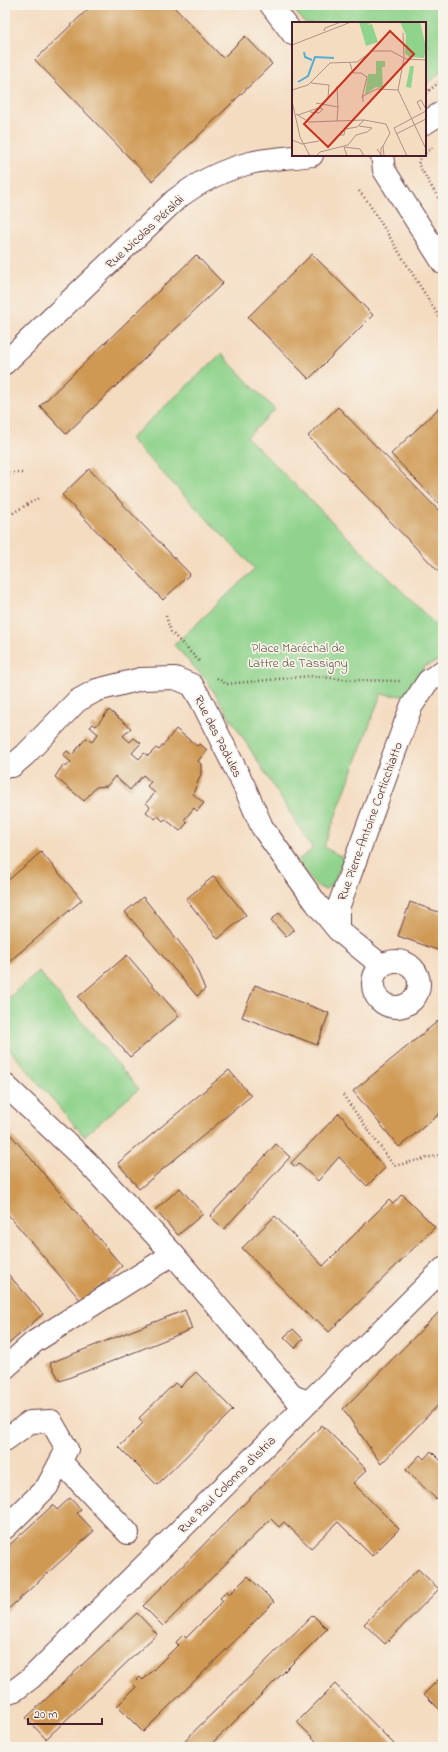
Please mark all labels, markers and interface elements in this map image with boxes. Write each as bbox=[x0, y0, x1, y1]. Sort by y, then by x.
inset map bbox=[292, 22, 426, 156]
street label: Rue Nicolas Péraldi bbox=[101, 191, 189, 274]
park label: Place Maréchal de Lattre de Tassigny bbox=[248, 639, 348, 674]
street label: Rue des Padules bbox=[189, 692, 247, 781]
street label: Rue Pierre-Antoine Corticchiatto bbox=[333, 739, 408, 904]
street label: Rue Paul Colonna d'Istria bbox=[174, 1432, 280, 1538]
scale bar bbox=[28, 1700, 102, 1726]
text: 20 m bbox=[34, 1706, 57, 1724]

